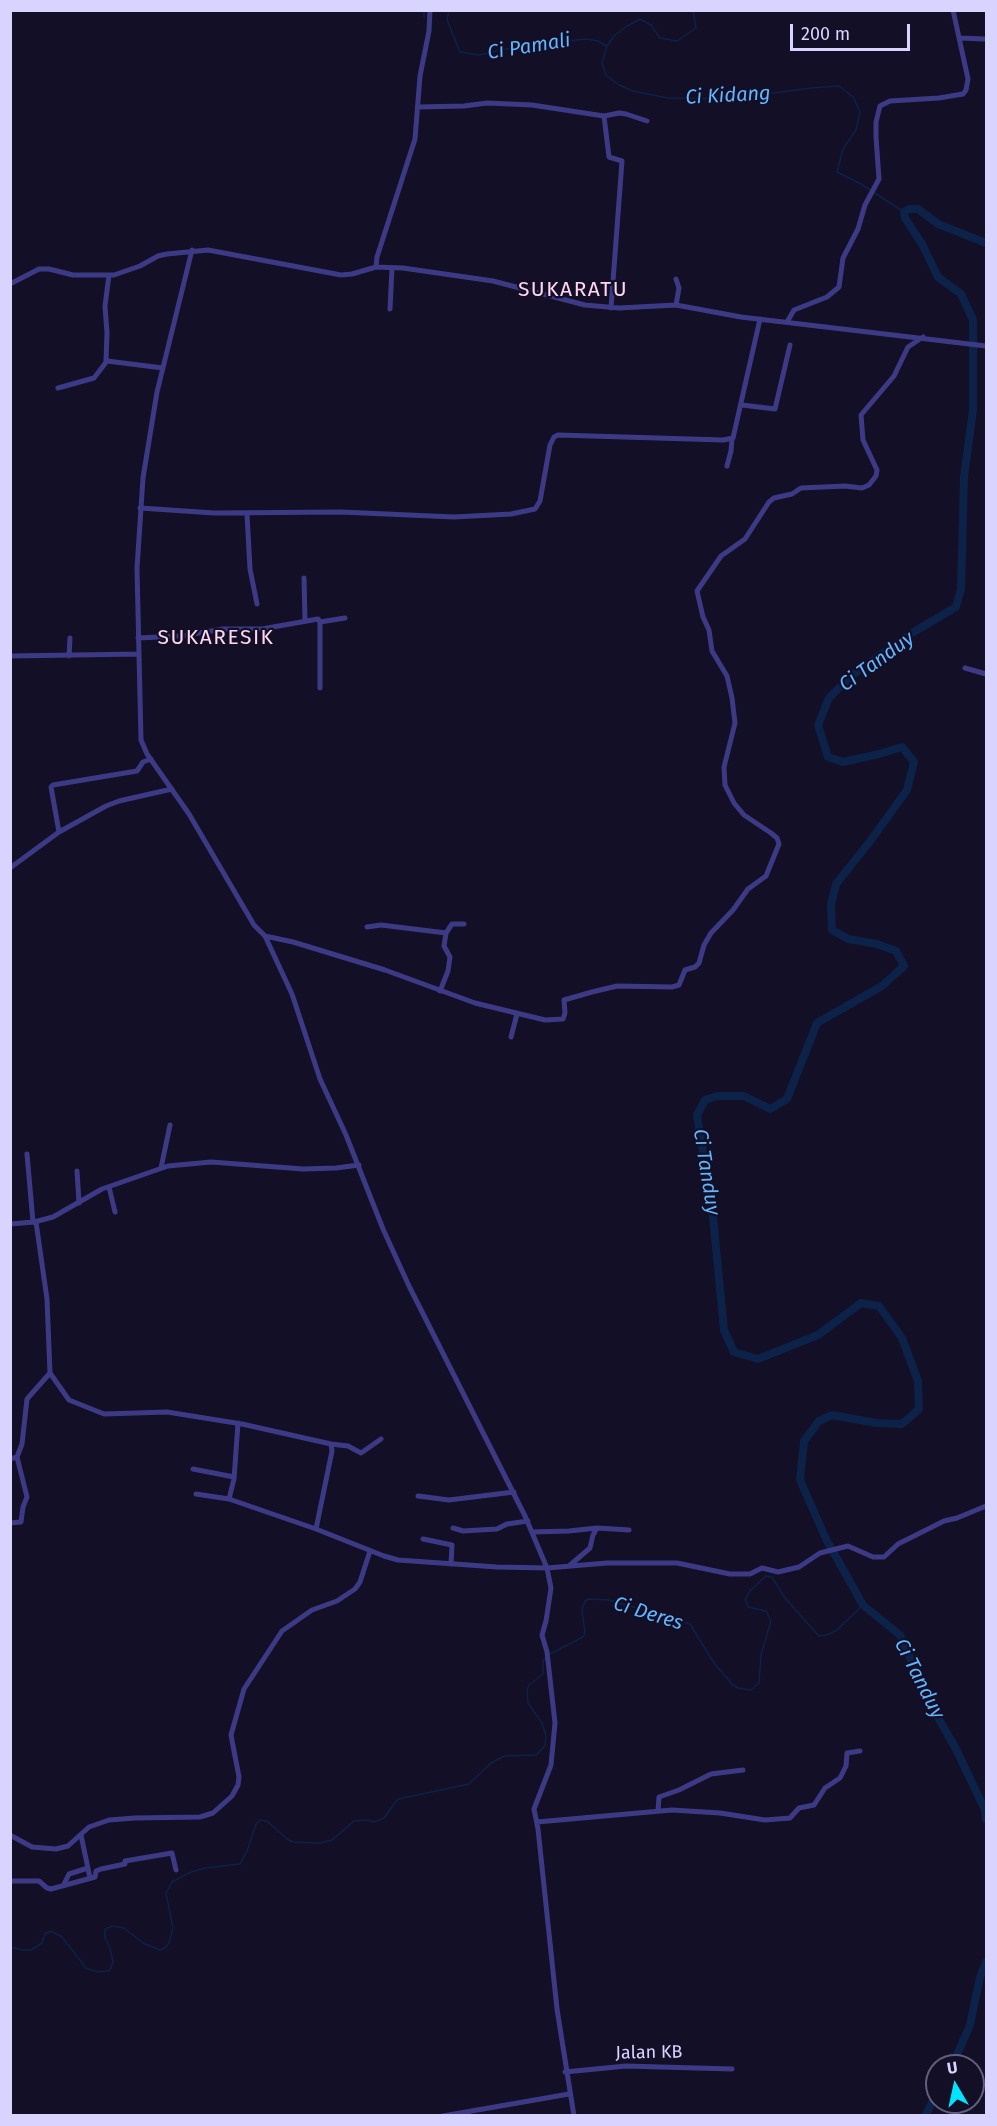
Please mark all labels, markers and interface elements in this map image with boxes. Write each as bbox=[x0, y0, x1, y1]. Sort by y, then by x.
scale bar bbox=[793, 12, 913, 50]
text: 200 m bbox=[801, 23, 850, 45]
water label: Ci Pamali bbox=[486, 29, 572, 65]
water label: Ci Kidang bbox=[685, 82, 771, 110]
district label: SUKARATU bbox=[518, 277, 628, 303]
district label: SUKARESIK bbox=[158, 625, 274, 651]
water label: Ci Tanduy bbox=[835, 627, 919, 697]
water label: Ci Tanduy bbox=[687, 1127, 725, 1217]
water label: Ci Deres bbox=[610, 1592, 686, 1636]
water label: Ci Tanduy bbox=[889, 1635, 949, 1723]
street label: Jalan KB bbox=[615, 2042, 683, 2064]
north arrow bbox=[925, 2054, 985, 2114]
text: U bbox=[946, 2058, 959, 2078]

